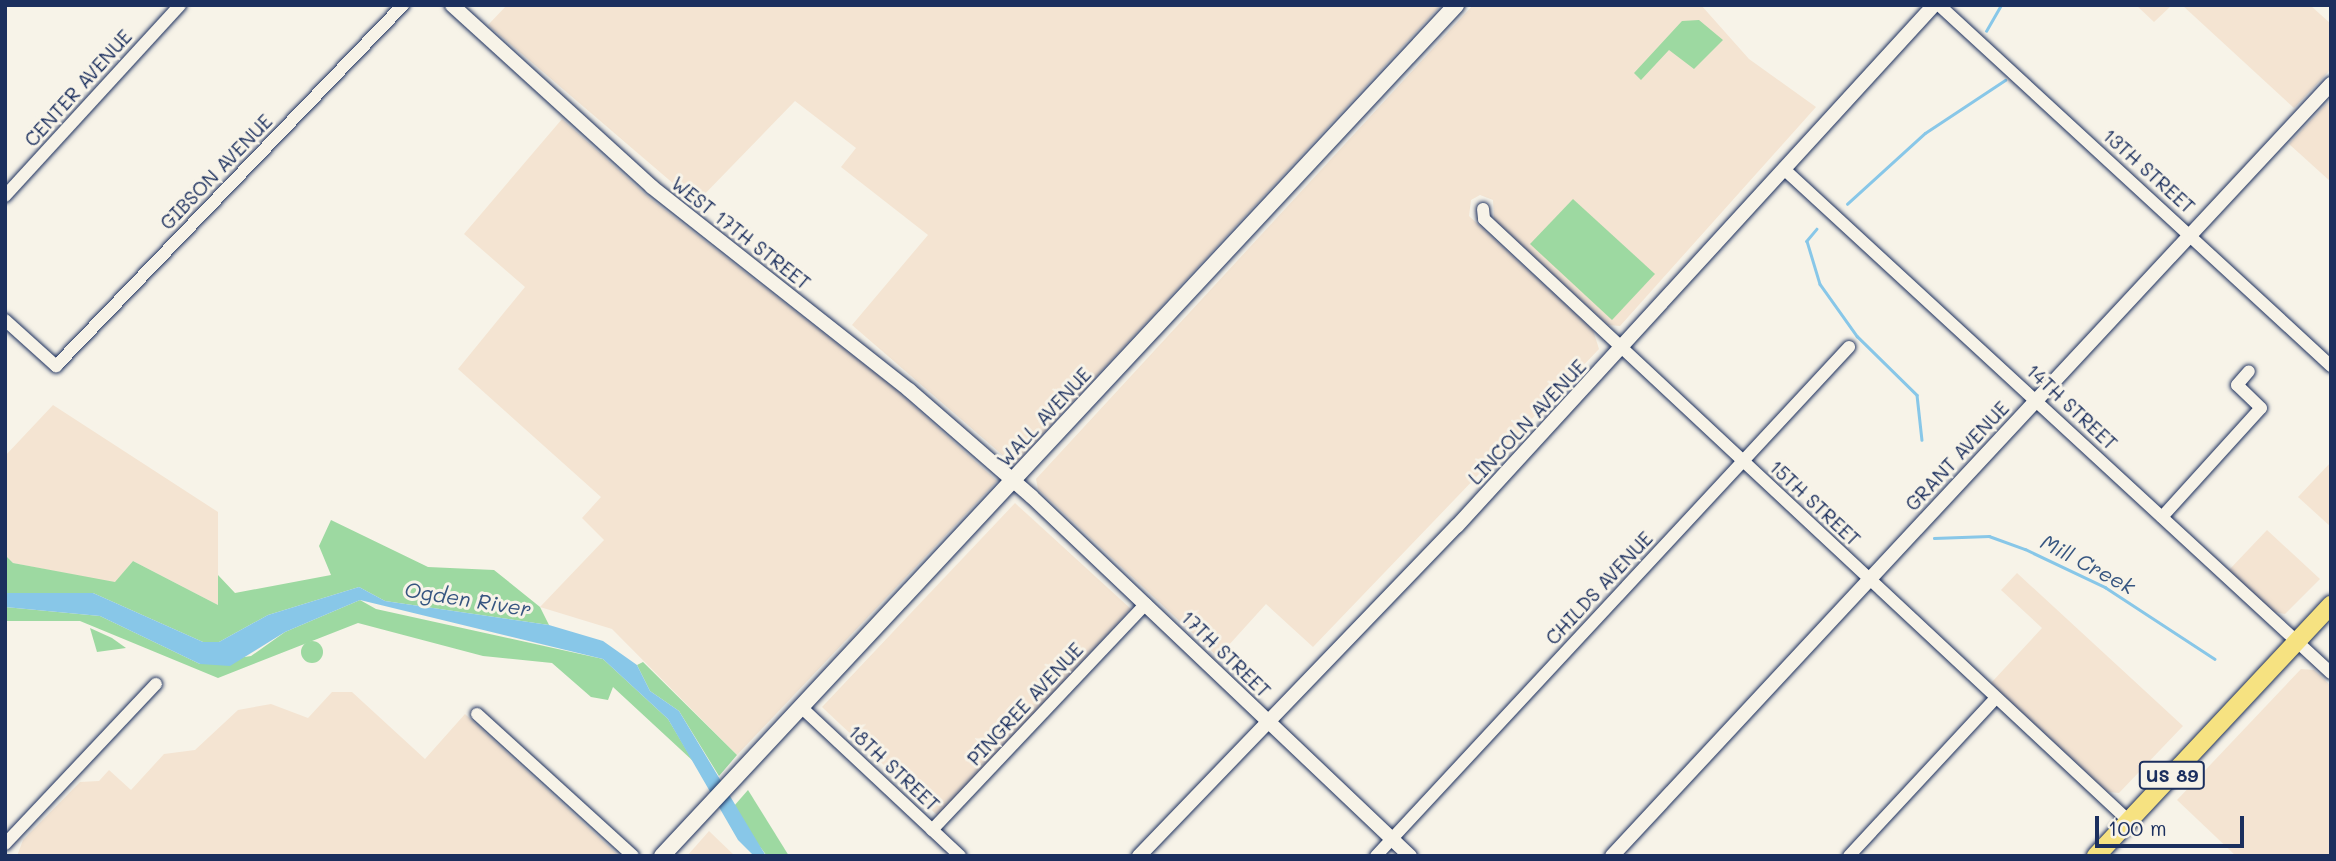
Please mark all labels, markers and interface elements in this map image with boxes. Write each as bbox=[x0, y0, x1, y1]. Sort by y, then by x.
street label: CENTER AVENUE bbox=[20, 25, 136, 151]
street label: GIBSON AVENUE bbox=[155, 110, 277, 234]
street label: 13TH STREET bbox=[2098, 124, 2200, 218]
street label: WEST 17TH STREET bbox=[667, 172, 815, 294]
street label: LINCOLN AVENUE bbox=[1463, 355, 1591, 489]
street label: 14TH STREET bbox=[2022, 359, 2122, 455]
street label: WALL AVENUE bbox=[992, 363, 1096, 471]
street label: GRANT AVENUE bbox=[1901, 397, 2013, 515]
street label: 15TH STREET bbox=[1765, 455, 1865, 551]
street label: CHILDS AVENUE bbox=[1541, 527, 1657, 649]
water label: Mill Creek bbox=[2037, 529, 2139, 599]
water label: Ogden River bbox=[403, 577, 533, 621]
street label: 17TH STREET bbox=[1177, 606, 1275, 702]
street label: PINGREE AVENUE bbox=[962, 638, 1088, 770]
street label: 18TH STREET bbox=[844, 720, 944, 816]
road number: US 89 bbox=[2139, 760, 2205, 790]
scale bar bbox=[2098, 802, 2247, 846]
text: 100 m bbox=[2108, 814, 2167, 841]

